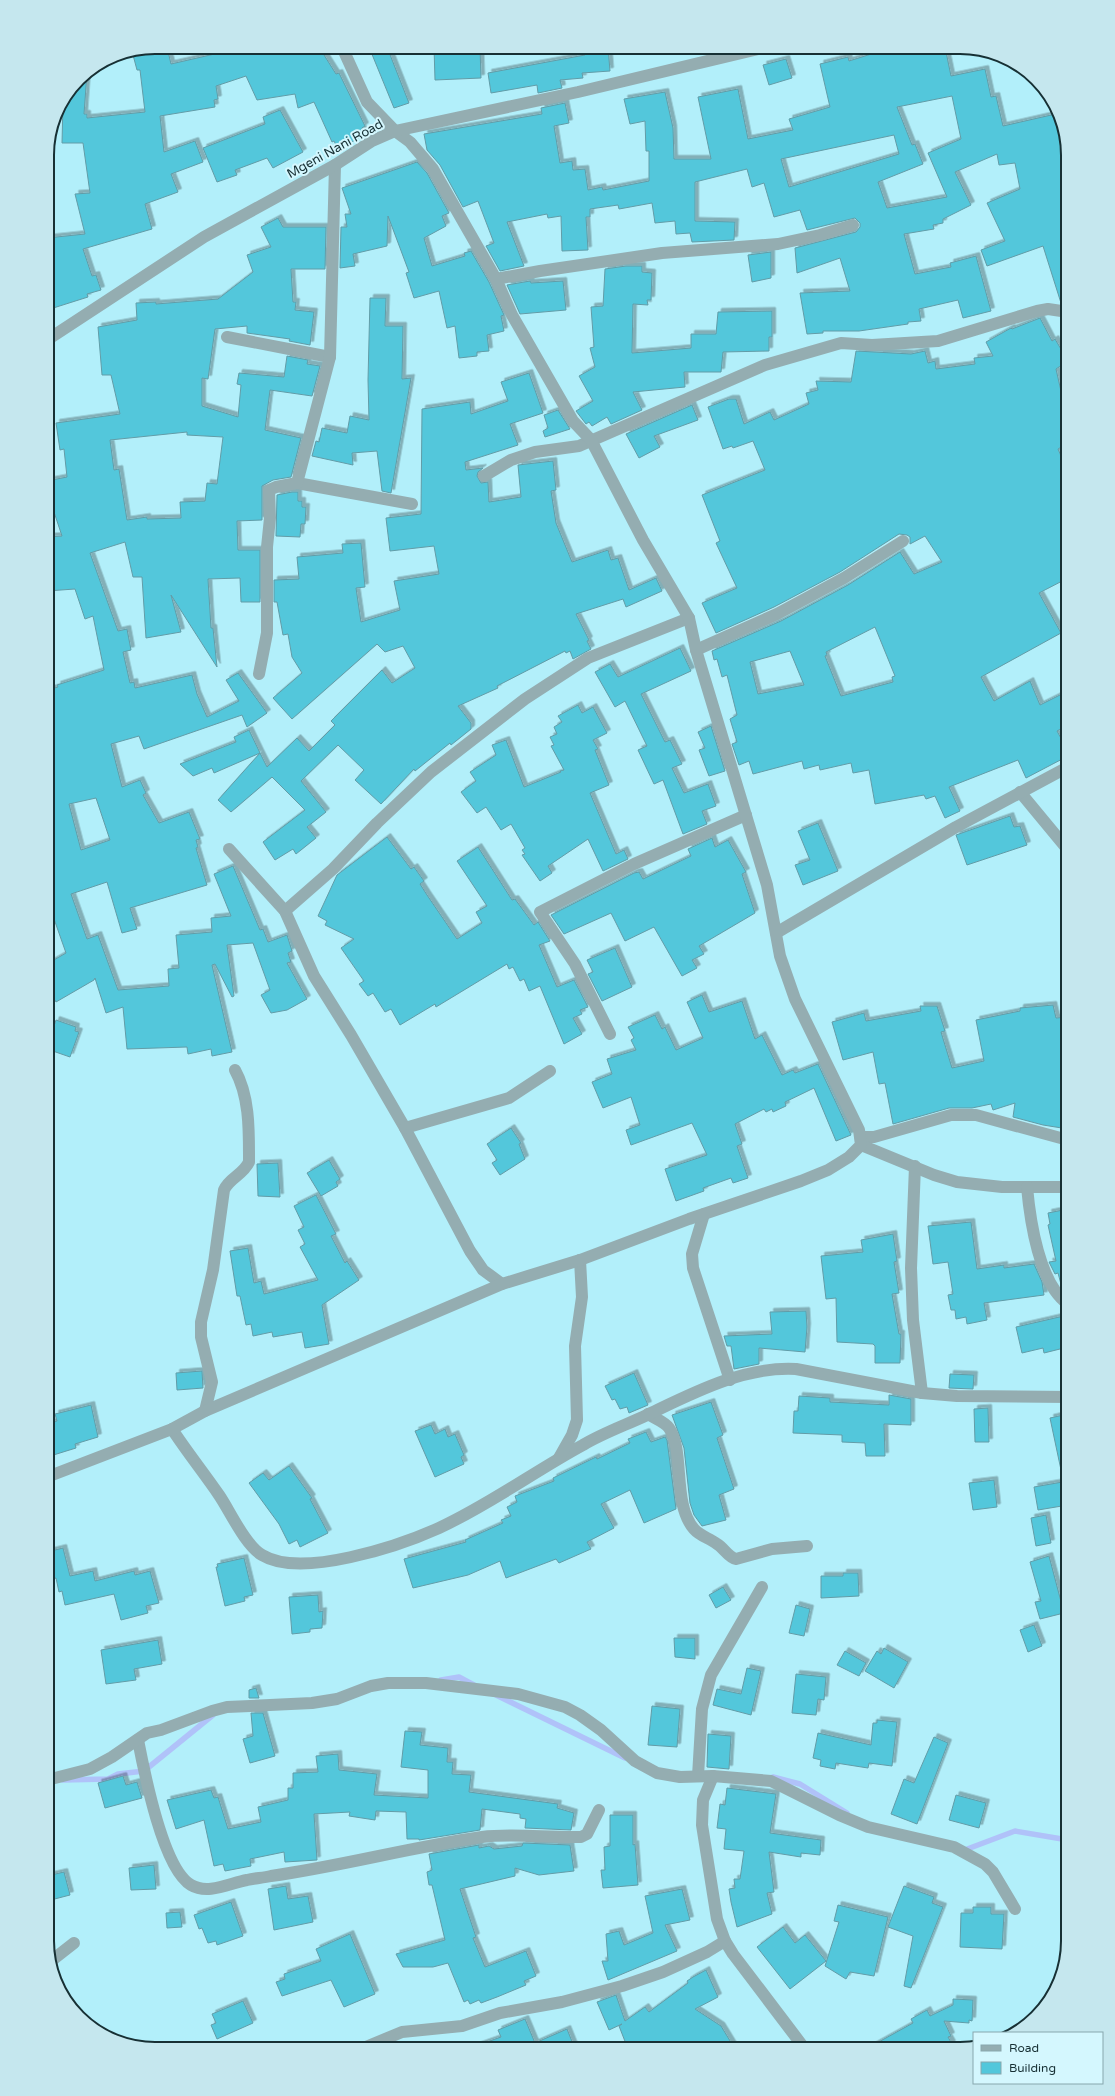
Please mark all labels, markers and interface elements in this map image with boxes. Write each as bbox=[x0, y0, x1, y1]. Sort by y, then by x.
street label: Mgeni Nani Road bbox=[284, 116, 386, 182]
legend bbox=[973, 2032, 1103, 2084]
text: Road bbox=[1009, 2041, 1039, 2055]
text: Building bbox=[1009, 2061, 1056, 2075]

